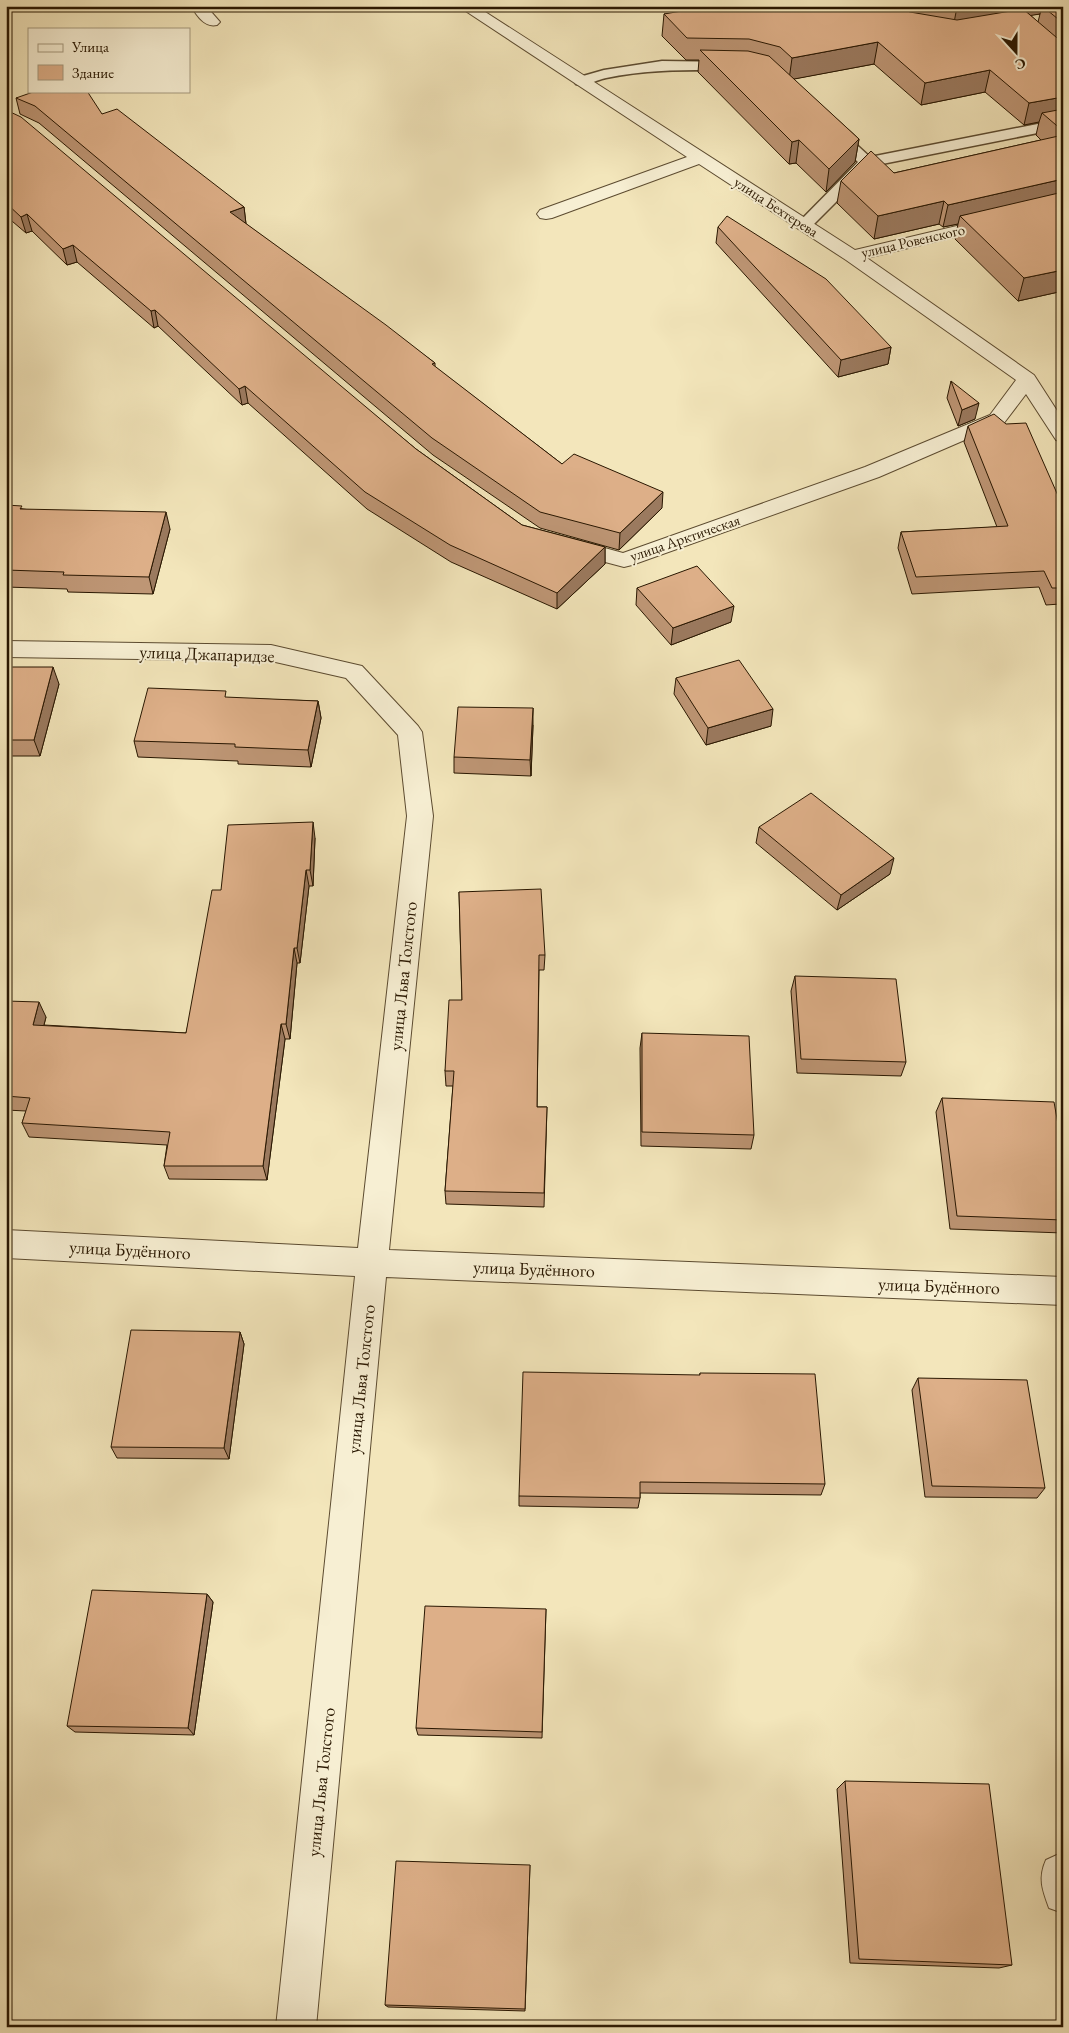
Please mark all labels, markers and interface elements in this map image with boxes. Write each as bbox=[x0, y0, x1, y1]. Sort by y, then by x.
legend bbox=[28, 28, 190, 92]
north arrow bbox=[992, 28, 1042, 78]
text: Улица bbox=[71, 37, 109, 56]
text: С bbox=[1013, 54, 1029, 74]
text: Здание bbox=[72, 63, 114, 82]
street label: улица Бехтерева bbox=[730, 172, 822, 241]
street label: улица Ровенского bbox=[859, 219, 967, 262]
street label: улица Арктическая bbox=[627, 510, 743, 565]
street label: улица Джапаридзе bbox=[139, 640, 275, 667]
street label: улица Льва Толстого bbox=[383, 900, 422, 1052]
street label: улица Будённого bbox=[69, 1235, 192, 1264]
street label: улица Будённого bbox=[473, 1255, 595, 1282]
street label: улица Будённого bbox=[878, 1272, 1000, 1299]
street label: улица Льва Толстого bbox=[341, 1303, 380, 1455]
street label: улица Льва Толстого bbox=[301, 1706, 340, 1858]

